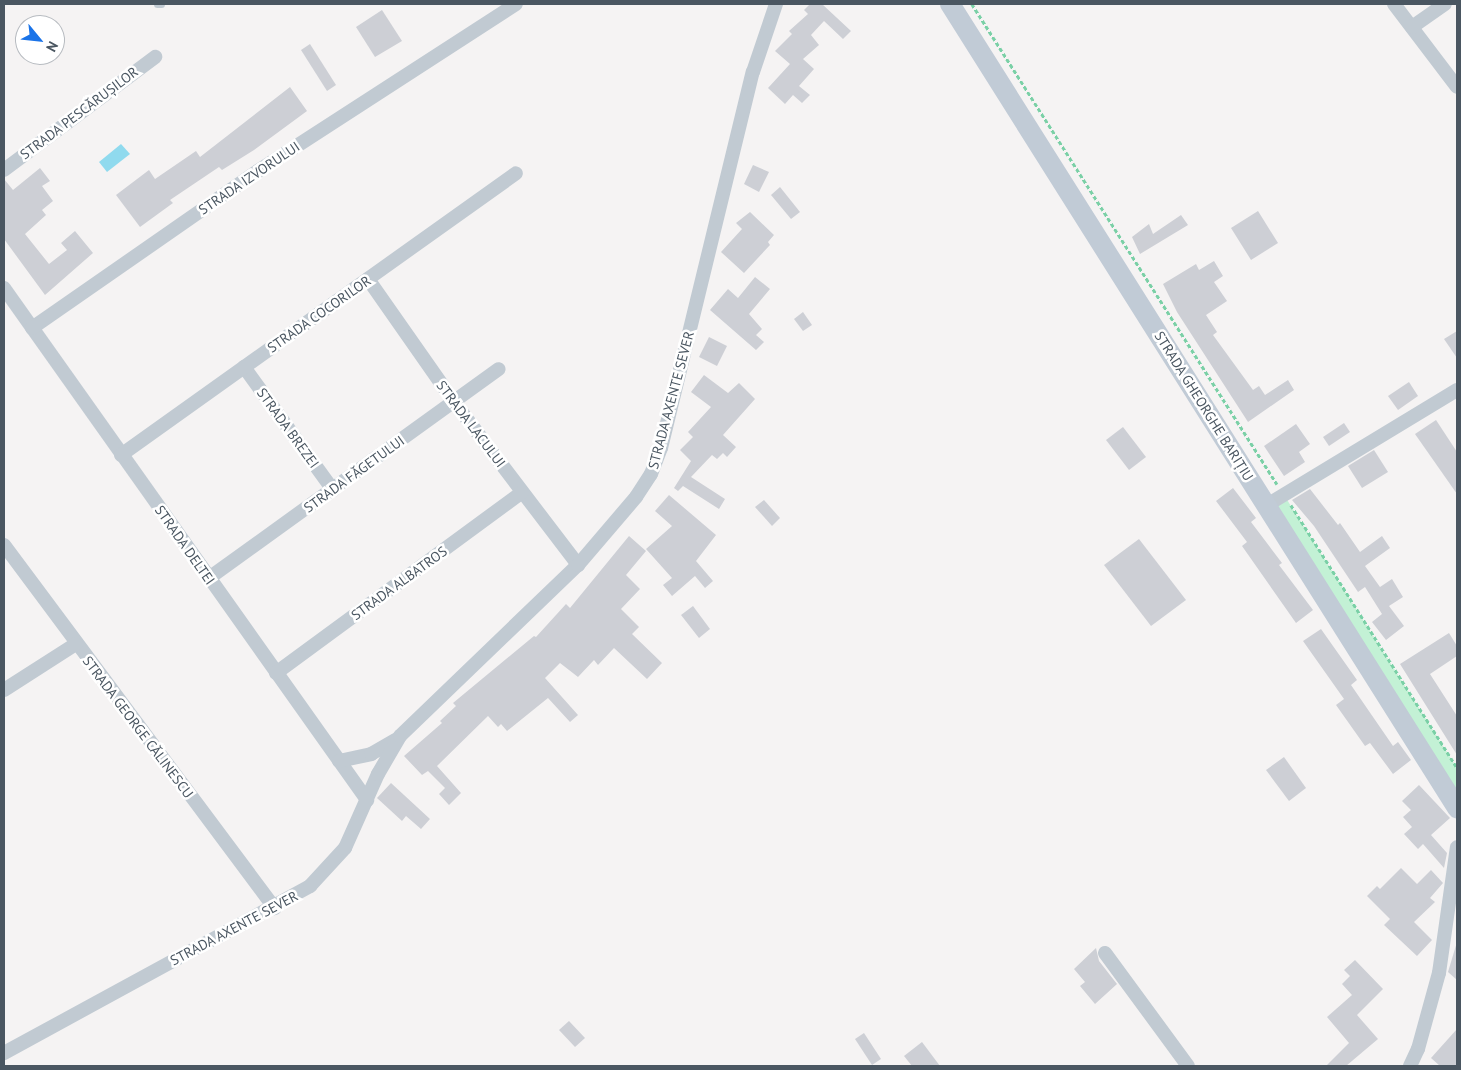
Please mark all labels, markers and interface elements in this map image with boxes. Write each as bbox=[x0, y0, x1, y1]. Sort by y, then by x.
north arrow bbox=[15, 15, 65, 65]
text: N bbox=[42, 38, 62, 55]
street label: STRADA PESCĂRUȘILOR bbox=[17, 63, 141, 163]
street label: STRADA IZVORULUI bbox=[195, 138, 303, 218]
street label: STRADA COCORILOR bbox=[264, 272, 374, 356]
street label: STRADA GHEORGHE BARIȚIU bbox=[1151, 328, 1257, 484]
street label: STRADA AXENTE SEVER bbox=[644, 329, 698, 471]
street label: STRADA LACULUI bbox=[433, 377, 509, 471]
street label: STRADA BREZEI bbox=[253, 385, 323, 471]
street label: STRADA FĂGETULUI bbox=[300, 432, 408, 516]
street label: STRADA DELTEI bbox=[151, 502, 219, 588]
street label: STRADA ALBATROS bbox=[347, 542, 451, 624]
street label: STRADA GEORGE CĂLINESCU bbox=[79, 653, 197, 801]
street label: STRADA AXENTE SEVER bbox=[167, 887, 301, 969]

